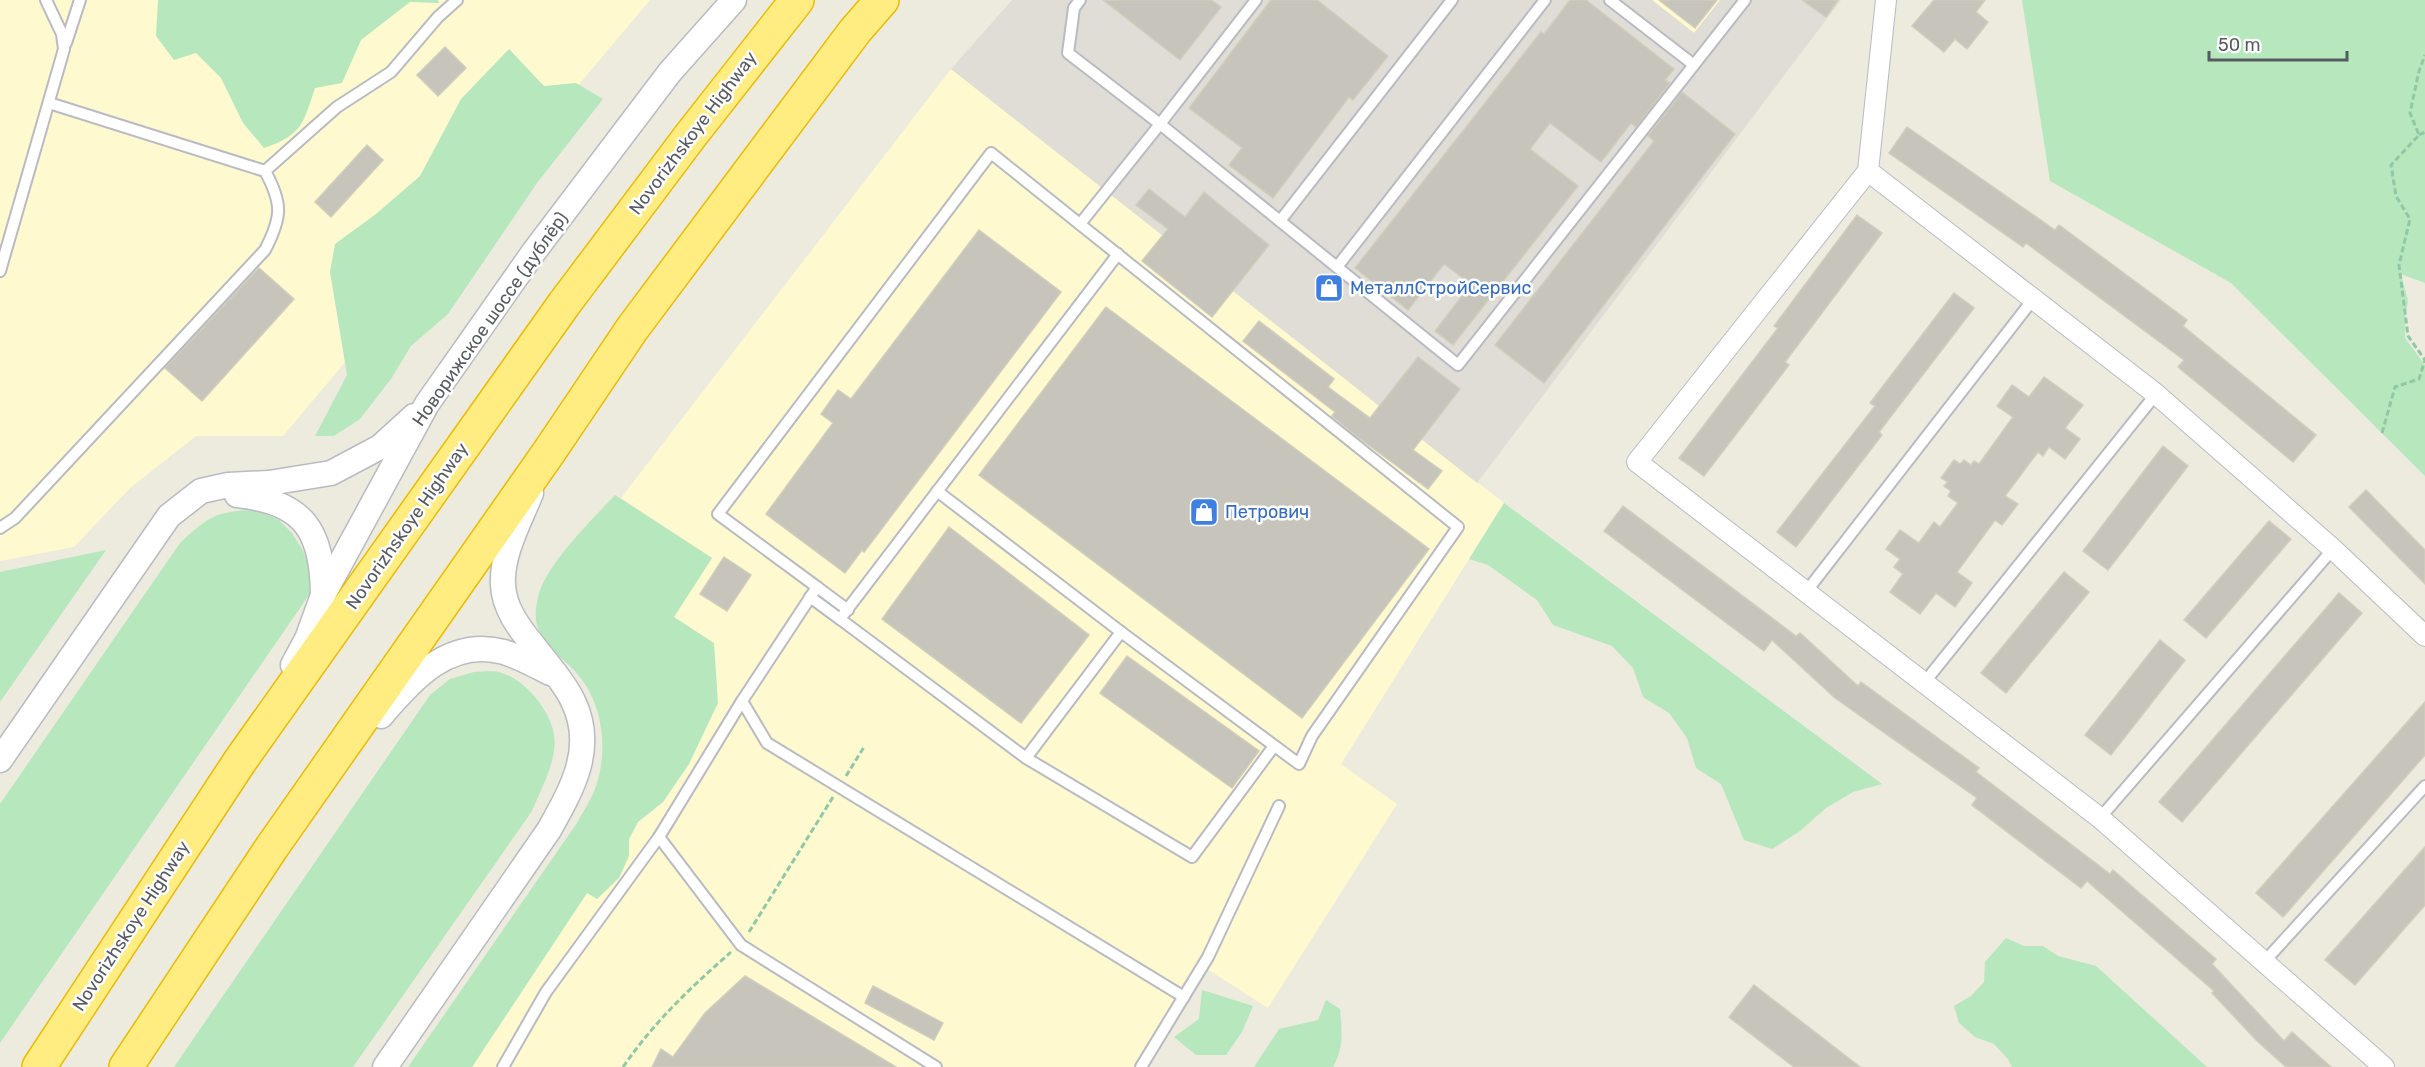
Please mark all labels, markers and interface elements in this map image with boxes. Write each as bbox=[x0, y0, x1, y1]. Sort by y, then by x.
scale bar bbox=[2209, 24, 2347, 62]
text: 50 m bbox=[2218, 34, 2261, 56]
street label: Novorizhskoye Highway bbox=[624, 47, 762, 219]
street label: Новорижское шоссе (дублёр) bbox=[407, 208, 573, 430]
shop icon: МеталлСтройСервис bbox=[1313, 272, 1345, 304]
place label: МеталлСтройСервис bbox=[1350, 277, 1531, 299]
street label: Novorizhskoye Highway bbox=[341, 438, 473, 614]
shop icon: Петрович bbox=[1188, 496, 1220, 528]
place label: Петрович bbox=[1225, 501, 1309, 523]
street label: Novorizhskoye Highway bbox=[68, 837, 194, 1015]

